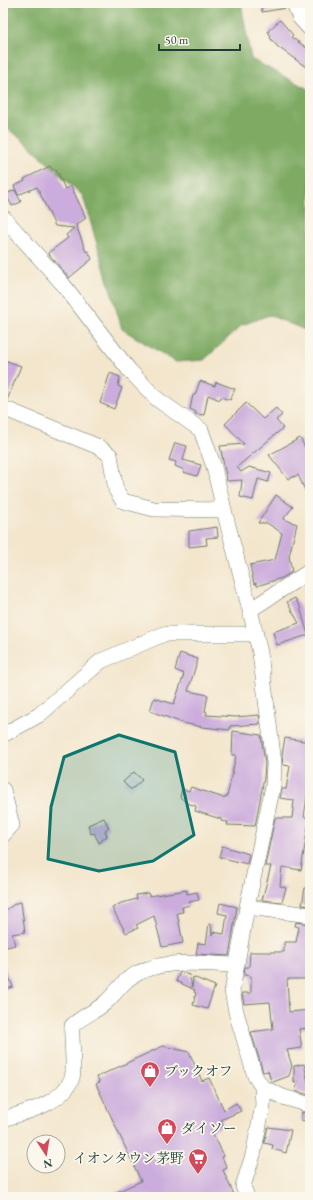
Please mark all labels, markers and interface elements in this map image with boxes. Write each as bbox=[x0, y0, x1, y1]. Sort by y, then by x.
scale bar bbox=[159, 26, 240, 52]
text: 50 m bbox=[165, 32, 189, 48]
shop icon: ブックオフ bbox=[139, 1060, 161, 1088]
place label: ブックオフ bbox=[164, 1062, 233, 1080]
shop icon: ダイソー bbox=[156, 1117, 178, 1145]
place label: ダイソー bbox=[181, 1119, 237, 1137]
north arrow bbox=[26, 1134, 66, 1174]
supermarket icon: イオンタウン茅野 bbox=[187, 1147, 209, 1175]
place label: イオンタウン茅野 bbox=[73, 1149, 184, 1167]
text: N bbox=[42, 1156, 54, 1172]

